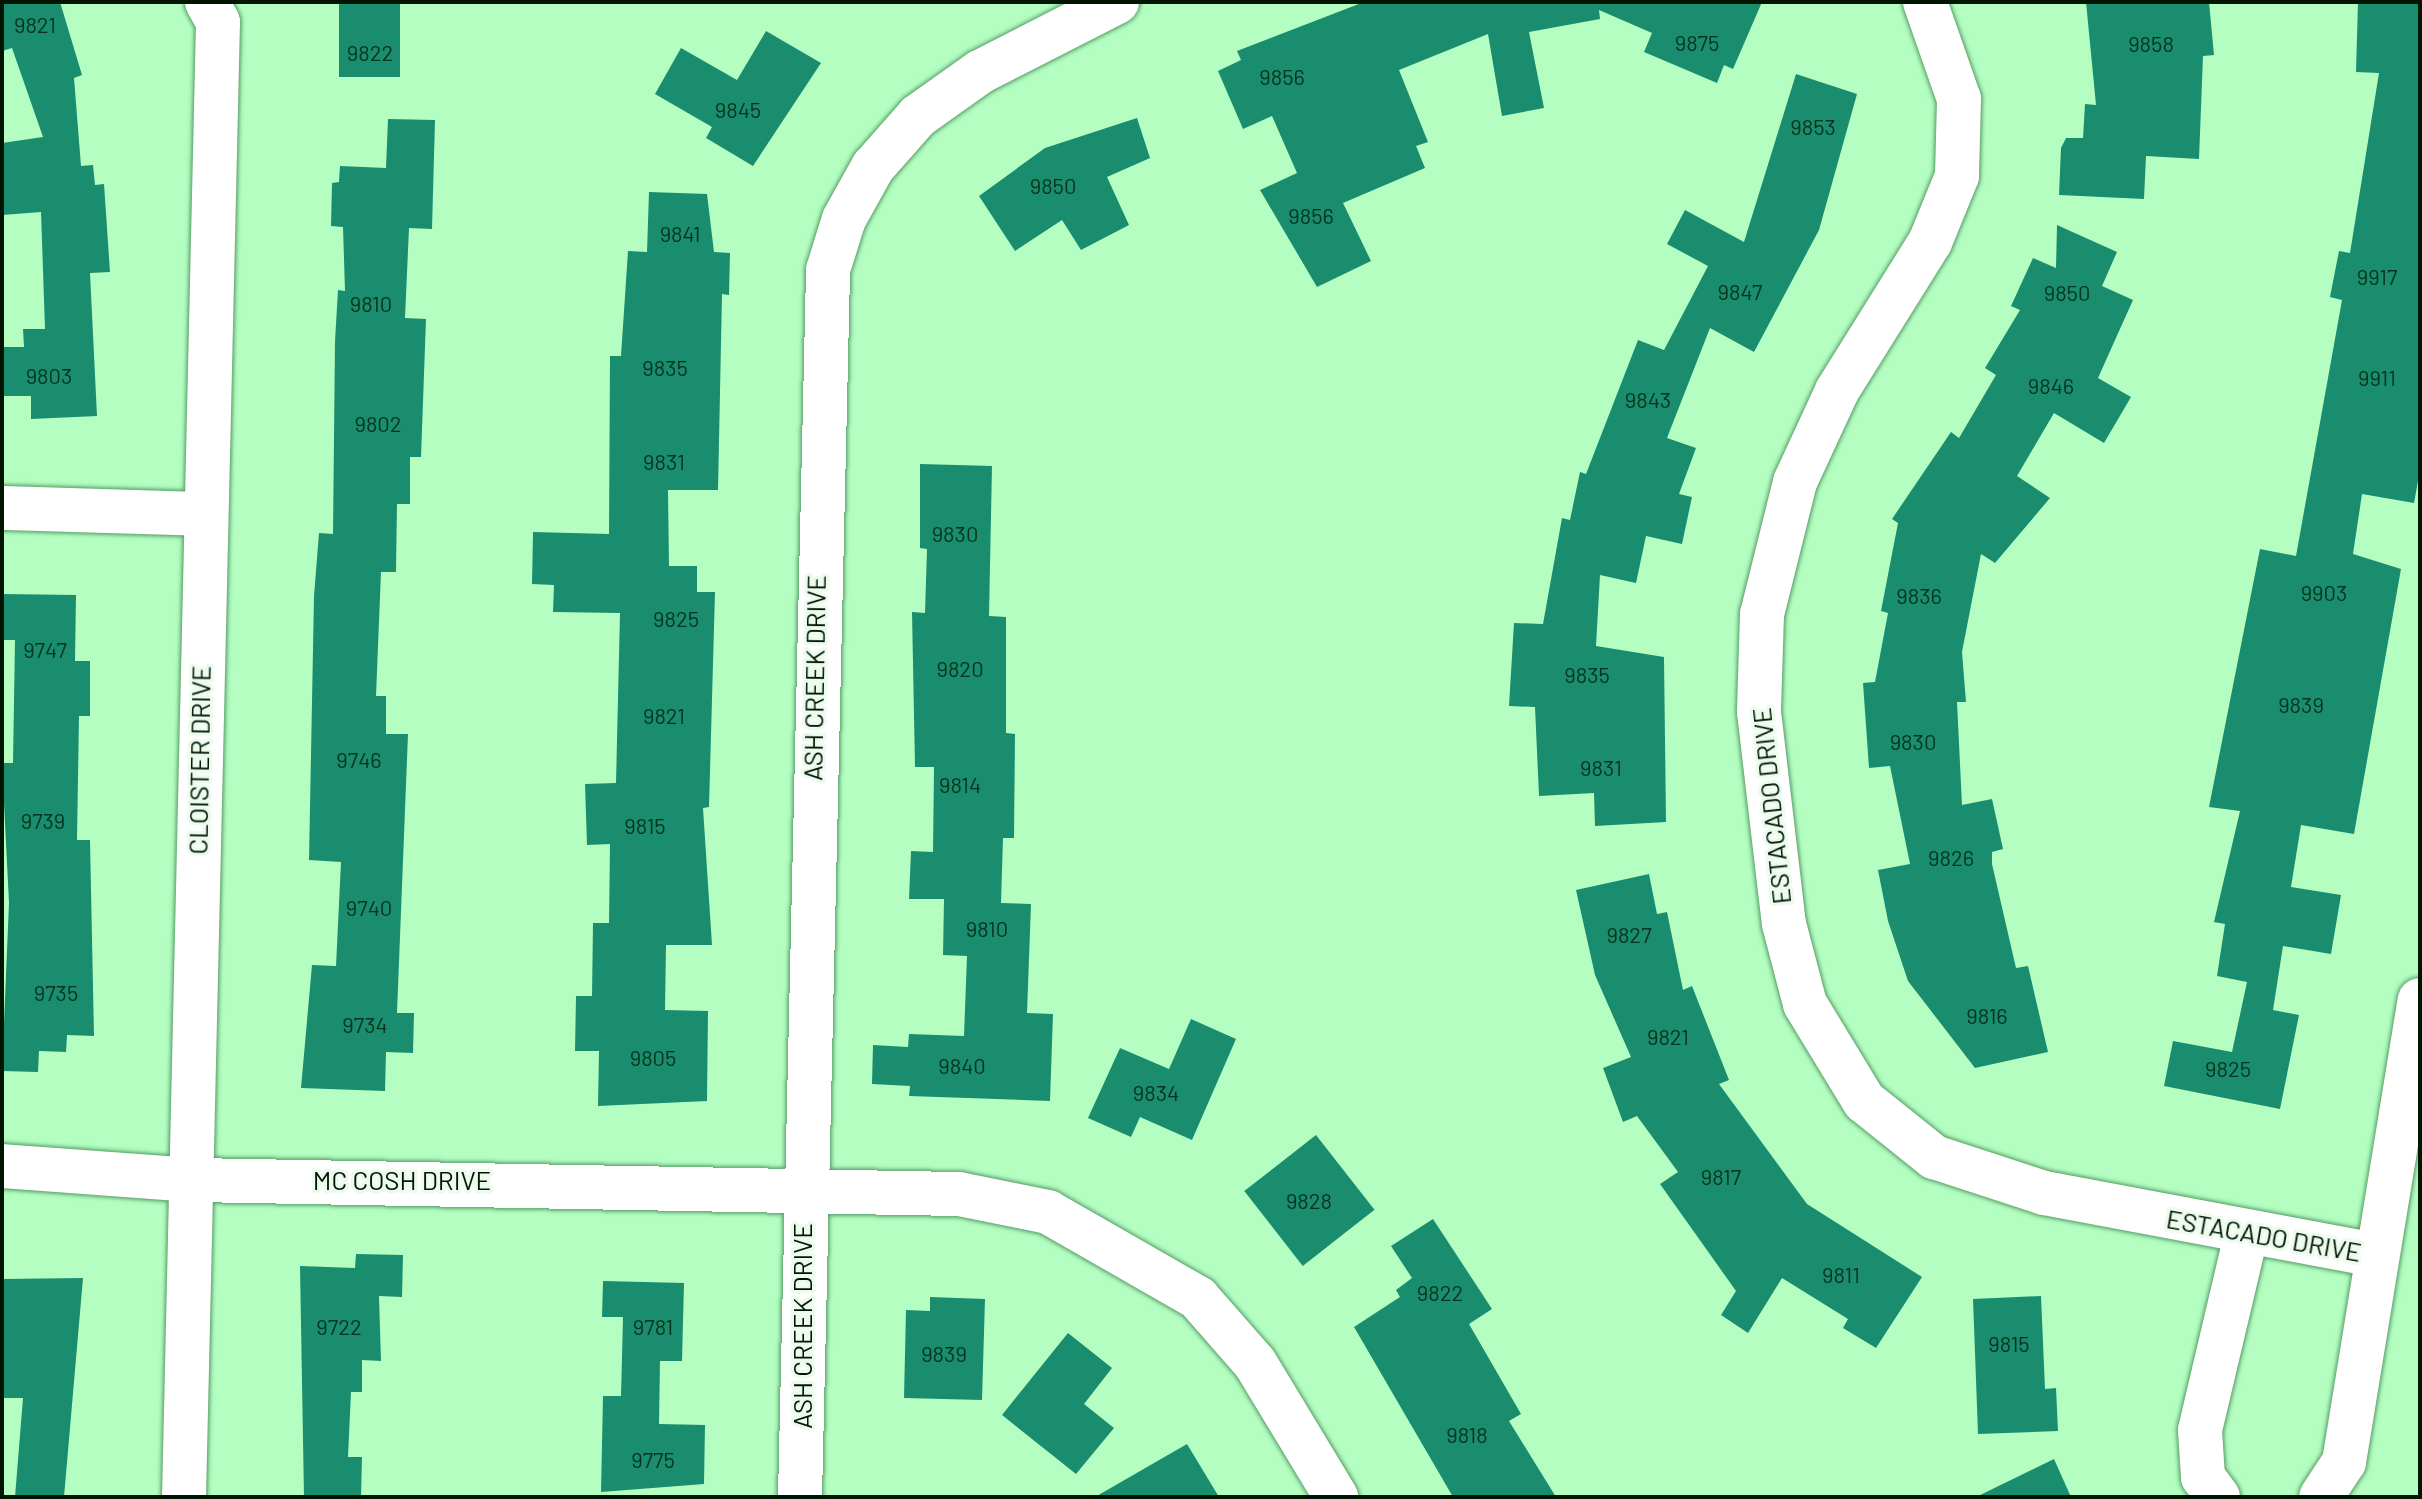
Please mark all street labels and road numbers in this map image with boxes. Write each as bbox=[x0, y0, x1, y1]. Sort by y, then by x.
street label: ASH CREEK DRIVE bbox=[797, 575, 831, 781]
street label: CLOISTER DRIVE bbox=[182, 665, 216, 855]
street label: ESTACADO DRIVE bbox=[1745, 706, 1797, 906]
street label: MC COSH DRIVE bbox=[313, 1164, 491, 1196]
street label: ESTACADO DRIVE bbox=[2164, 1202, 2364, 1268]
street label: ASH CREEK DRIVE bbox=[786, 1223, 818, 1429]

